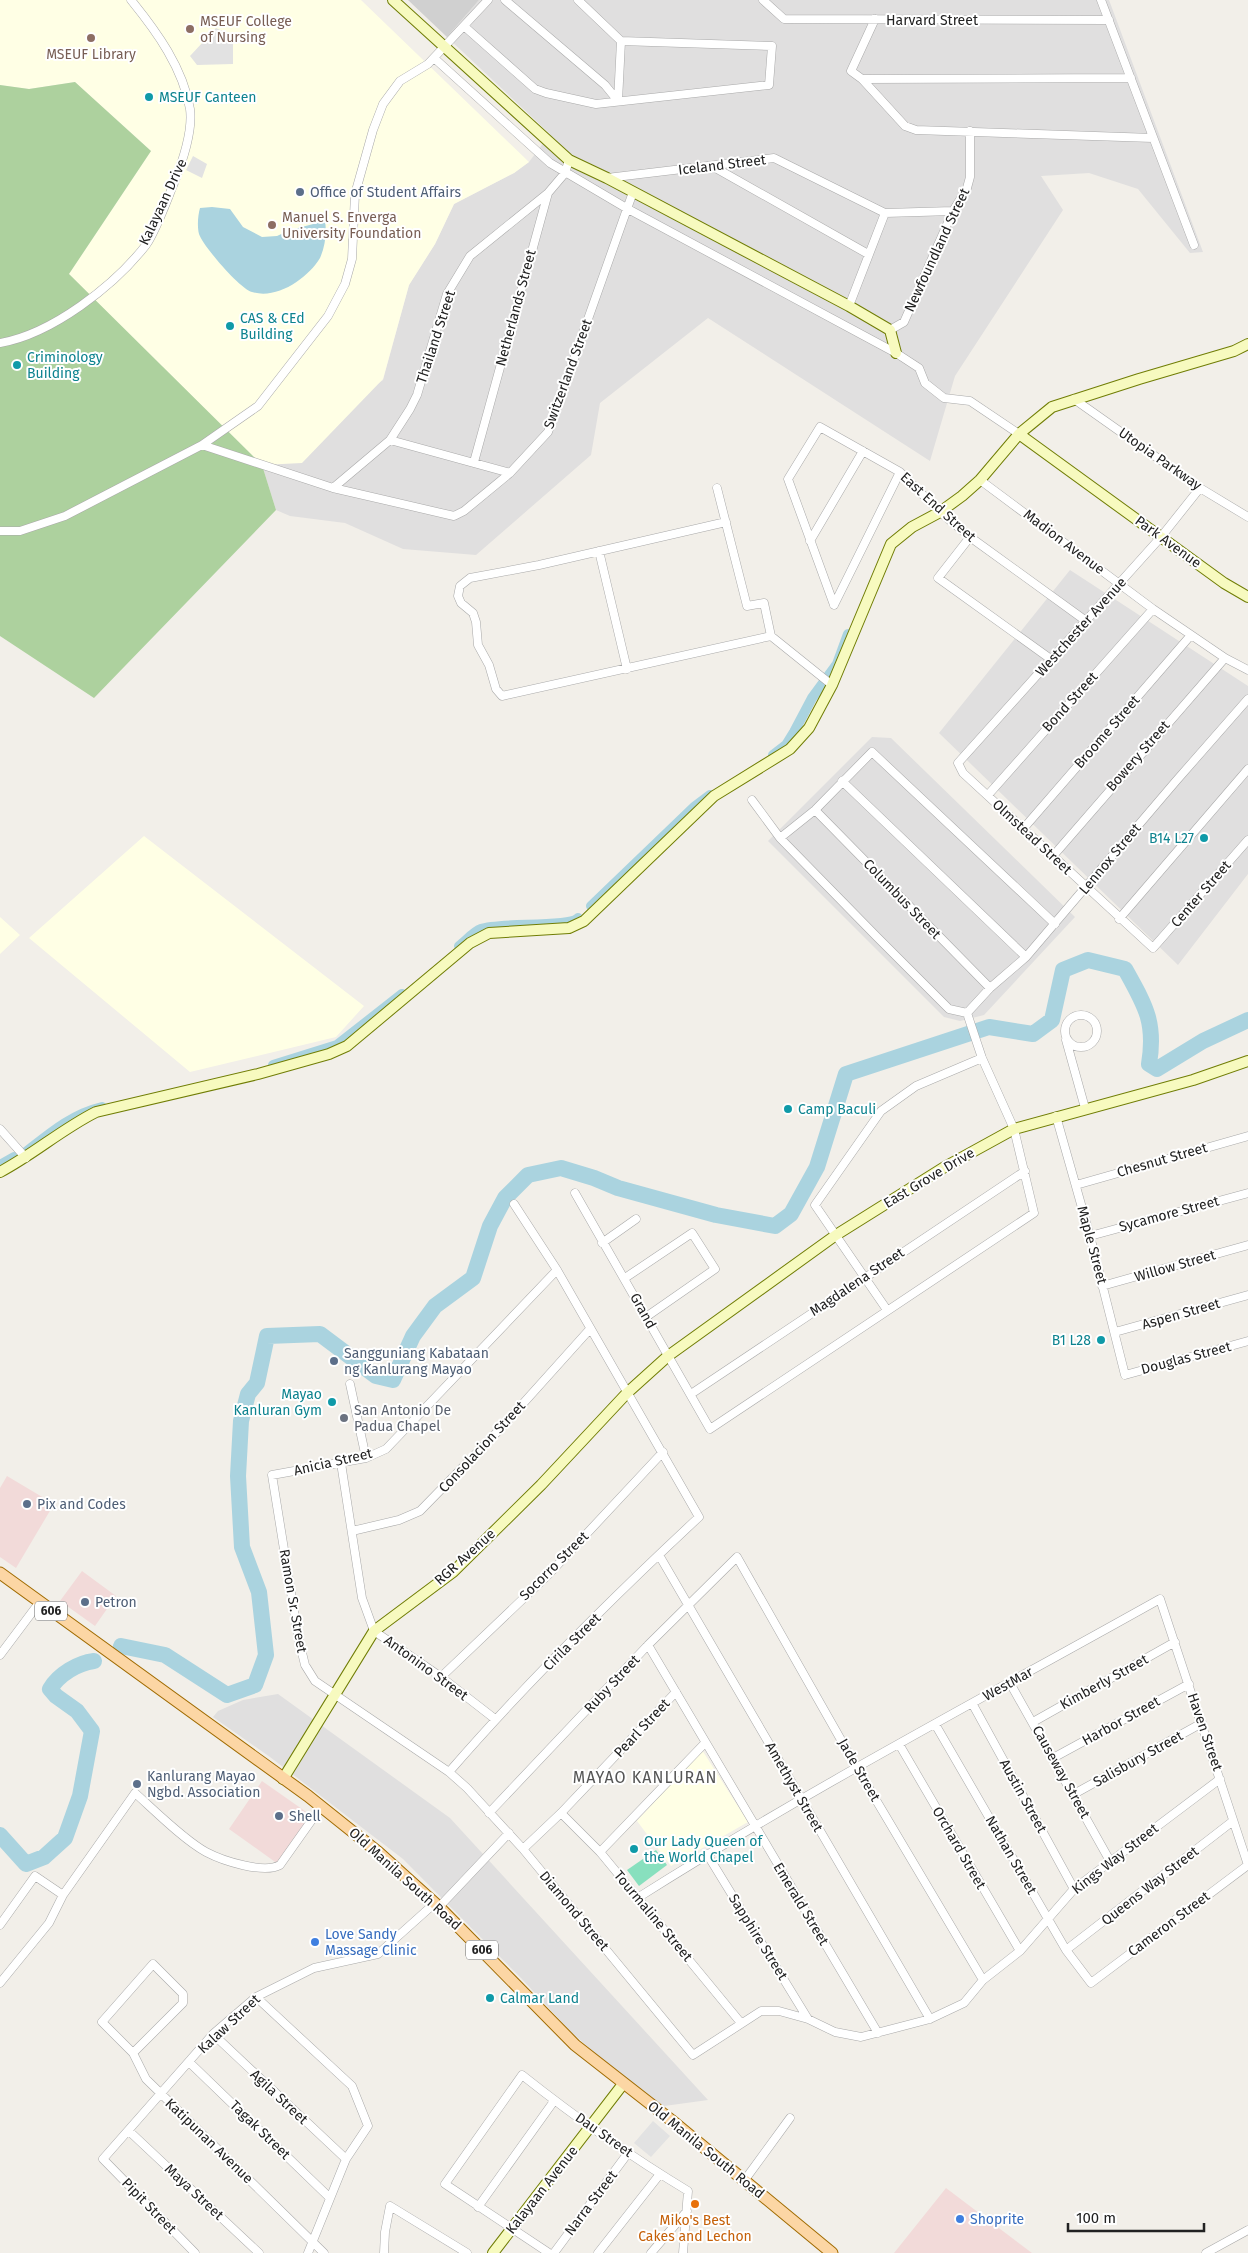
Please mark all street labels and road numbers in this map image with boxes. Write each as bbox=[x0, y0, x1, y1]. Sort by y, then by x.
street label: Harvard Street bbox=[886, 12, 979, 29]
street label: Iceland Street bbox=[677, 151, 768, 179]
street label: Kalayaan Drive bbox=[136, 156, 190, 248]
street label: Newfoundland Street bbox=[901, 185, 974, 315]
street label: Netherlands Street bbox=[492, 247, 540, 368]
street label: Thailand Street bbox=[413, 287, 459, 386]
street label: Switzerland Street bbox=[540, 316, 596, 431]
street label: Utopia Parkway bbox=[1115, 424, 1205, 494]
street label: East End Street bbox=[897, 469, 980, 546]
street label: Madion Avenue bbox=[1020, 506, 1108, 578]
street label: Park Avenue bbox=[1132, 512, 1204, 572]
street label: Westchester Avenue bbox=[1032, 574, 1130, 680]
street label: Bond Street bbox=[1039, 668, 1102, 736]
street label: Broome Street bbox=[1071, 691, 1144, 772]
street label: Bowery Street bbox=[1103, 716, 1174, 795]
street label: Olmstead Street bbox=[989, 796, 1076, 879]
street label: Lennox Street bbox=[1075, 819, 1145, 898]
street label: Columbus Street bbox=[860, 855, 945, 943]
street label: Center Street bbox=[1167, 856, 1235, 931]
street label: Chesnut Street bbox=[1115, 1139, 1210, 1181]
street label: East Grove Drive bbox=[880, 1144, 978, 1212]
street label: Sycamore Street bbox=[1117, 1192, 1222, 1236]
street label: Maple Street bbox=[1073, 1204, 1111, 1287]
street label: Magdalena Street bbox=[806, 1244, 908, 1320]
street label: Willow Street bbox=[1132, 1246, 1218, 1286]
street label: Grand bbox=[626, 1290, 660, 1332]
street label: Aspen Street bbox=[1140, 1294, 1223, 1333]
street label: Douglas Street bbox=[1139, 1338, 1234, 1378]
street label: Consolacion Street bbox=[435, 1397, 529, 1496]
street label: Anicia Street bbox=[292, 1444, 375, 1479]
street label: RGR Avenue bbox=[431, 1525, 499, 1589]
street label: Socorro Street bbox=[516, 1527, 593, 1604]
street label: Ramon Sr. Street bbox=[276, 1548, 311, 1655]
road number: 606 bbox=[35, 1602, 67, 1620]
street label: Cirila Street bbox=[540, 1609, 605, 1674]
street label: Antonino Street bbox=[381, 1632, 472, 1705]
street label: Kimberly Street bbox=[1057, 1650, 1152, 1713]
street label: Ruby Street bbox=[581, 1651, 644, 1717]
street label: WestMar bbox=[980, 1663, 1036, 1705]
street label: Haven Street bbox=[1184, 1691, 1227, 1774]
street label: Harbor Street bbox=[1079, 1692, 1164, 1749]
street label: Pearl Street bbox=[611, 1694, 674, 1761]
street label: Causeway Street bbox=[1028, 1723, 1094, 1822]
street label: Salisbury Street bbox=[1090, 1727, 1187, 1791]
street label: Jade Street bbox=[834, 1736, 884, 1805]
street label: Amethyst Street bbox=[761, 1739, 827, 1836]
street label: Austin Street bbox=[996, 1756, 1051, 1837]
street label: Orchard Street bbox=[929, 1804, 990, 1893]
street label: Nathan Street bbox=[982, 1813, 1041, 1898]
street label: Kings Way Street bbox=[1068, 1819, 1162, 1898]
street label: Old Manila South Road bbox=[345, 1824, 465, 1934]
street label: Queens Way Street bbox=[1098, 1842, 1203, 1929]
street label: Emerald Street bbox=[770, 1860, 833, 1949]
street label: Tourmaline Street bbox=[610, 1867, 697, 1966]
street label: Diamond Street bbox=[536, 1868, 613, 1955]
street label: Cameron Street bbox=[1125, 1887, 1214, 1960]
street label: Sapphire Street bbox=[725, 1891, 792, 1984]
road number: 606 bbox=[466, 1940, 498, 1960]
street label: Kalaw Street bbox=[194, 1990, 264, 2057]
street label: Agila Street bbox=[247, 2066, 312, 2129]
street label: Katipunan Avenue bbox=[162, 2095, 256, 2187]
street label: Tagak Street bbox=[226, 2097, 294, 2164]
street label: Old Manila South Road bbox=[644, 2098, 768, 2202]
street label: Dau Street bbox=[572, 2109, 637, 2162]
street label: Kalayaan Avenue bbox=[502, 2142, 582, 2238]
street label: Maya Street bbox=[161, 2160, 228, 2224]
street label: Narra Street bbox=[561, 2166, 621, 2239]
street label: Pipit Street bbox=[118, 2175, 180, 2238]

